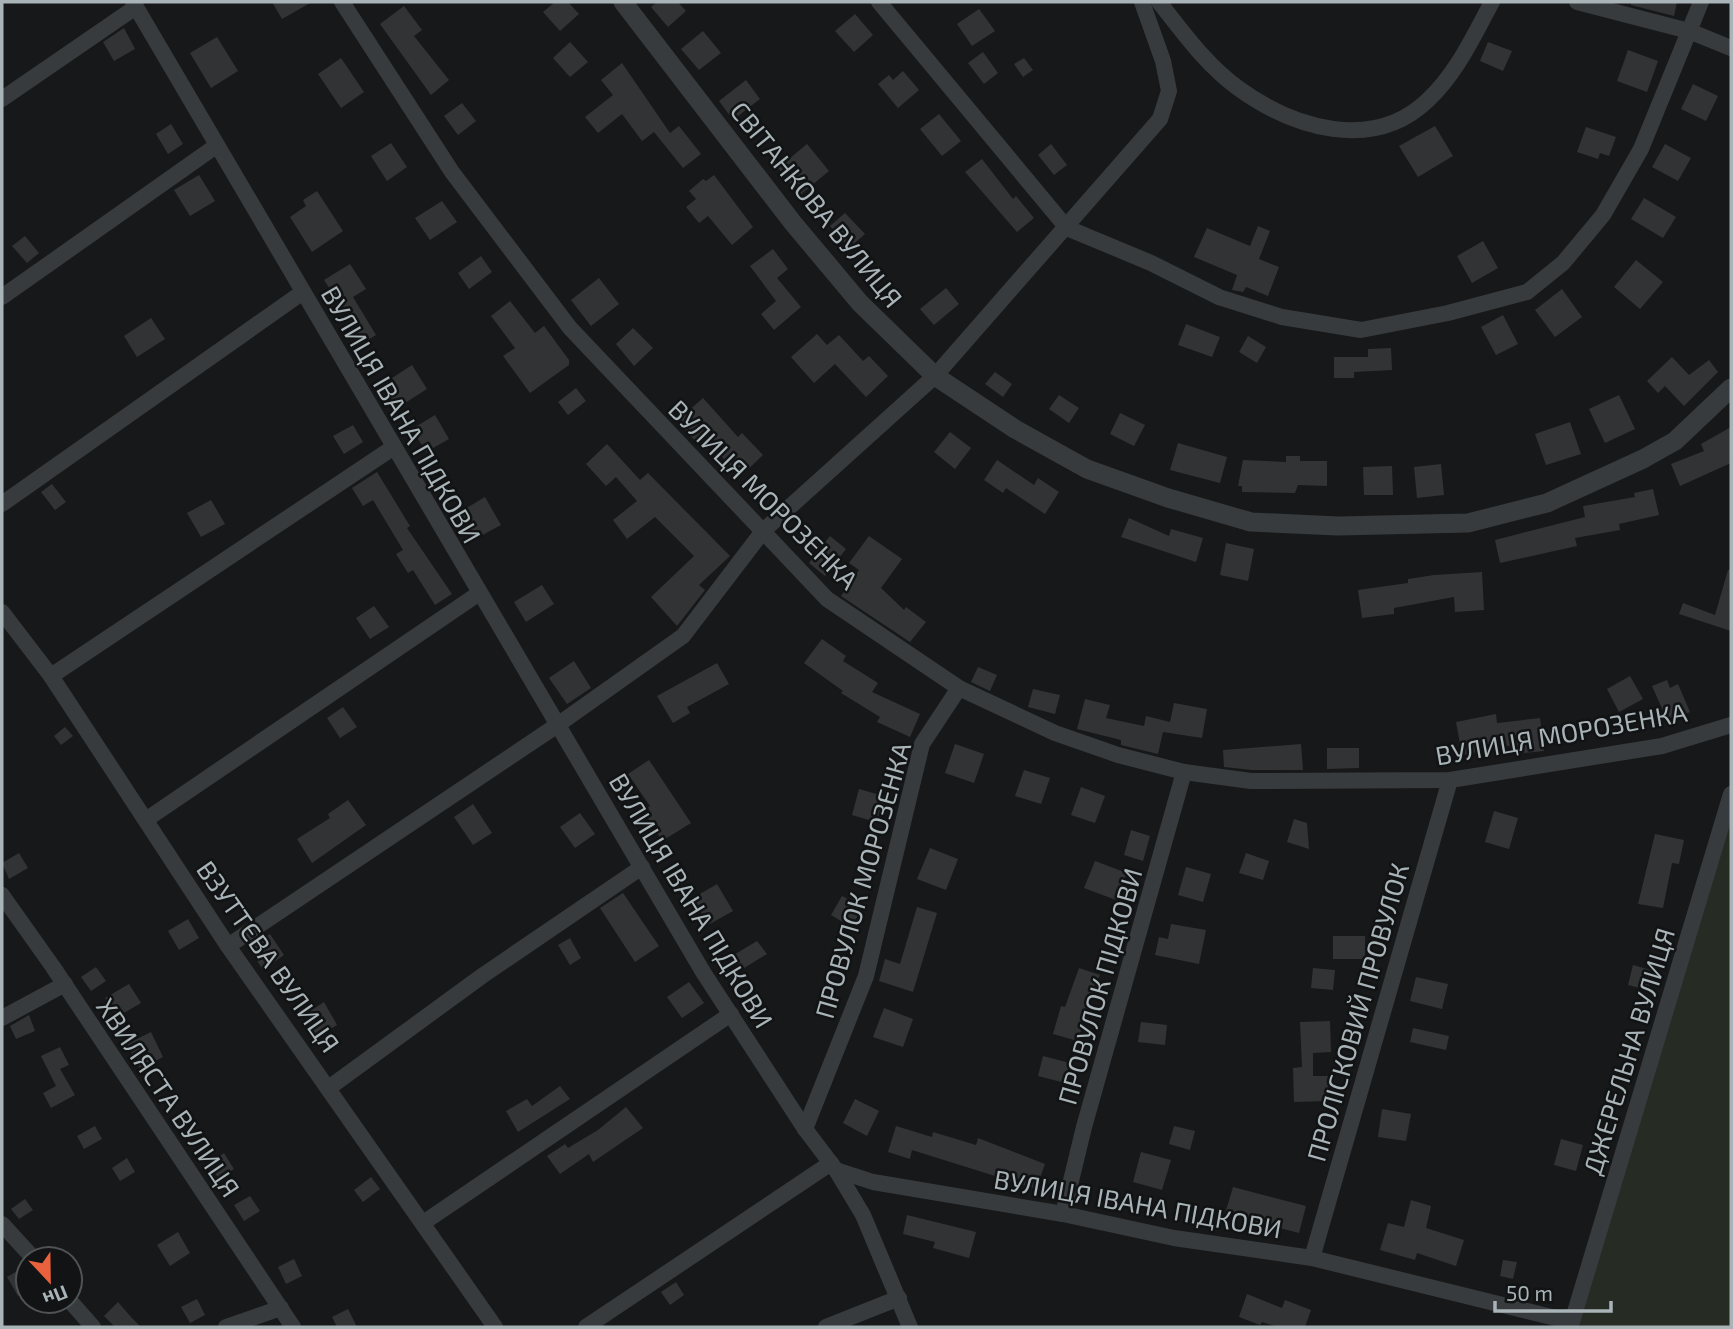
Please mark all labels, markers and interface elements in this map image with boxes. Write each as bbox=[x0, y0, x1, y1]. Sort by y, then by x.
street label: СВІТАНКОВА ВУЛИЦЯ bbox=[725, 95, 909, 313]
street label: ВУЛИЦЯ ІВАНА ПІДКОВИ bbox=[316, 280, 488, 548]
street label: ВУЛИЦЯ МОРОЗЕНКА bbox=[663, 393, 865, 595]
street label: ВУЛИЦЯ МОРОЗЕНКА bbox=[1433, 696, 1689, 770]
street label: ПРОВУЛОК МОРОЗЕНКА bbox=[808, 738, 916, 1022]
street label: ВУЛИЦЯ ІВАНА ПІДКОВИ bbox=[604, 767, 780, 1033]
street label: ВЗУТТЄВА ВУЛИЦЯ bbox=[191, 854, 347, 1058]
street label: ПРОЛІСКОВИЙ ПРОВУЛОК bbox=[1300, 859, 1414, 1165]
street label: ПРОВУЛОК ПІДКОВИ bbox=[1050, 864, 1148, 1108]
street label: ДЖЕРЕЛЬНА ВУЛИЦЯ bbox=[1576, 924, 1680, 1178]
street label: ХВИЛЯСТА ВУЛИЦЯ bbox=[91, 992, 247, 1202]
street label: ВУЛИЦЯ ІВАНА ПІДКОВИ bbox=[992, 1162, 1284, 1244]
north arrow bbox=[14, 1245, 84, 1315]
scale bar bbox=[1495, 1270, 1610, 1314]
text: 50 m bbox=[1506, 1280, 1553, 1305]
text: Пн bbox=[40, 1281, 71, 1312]

